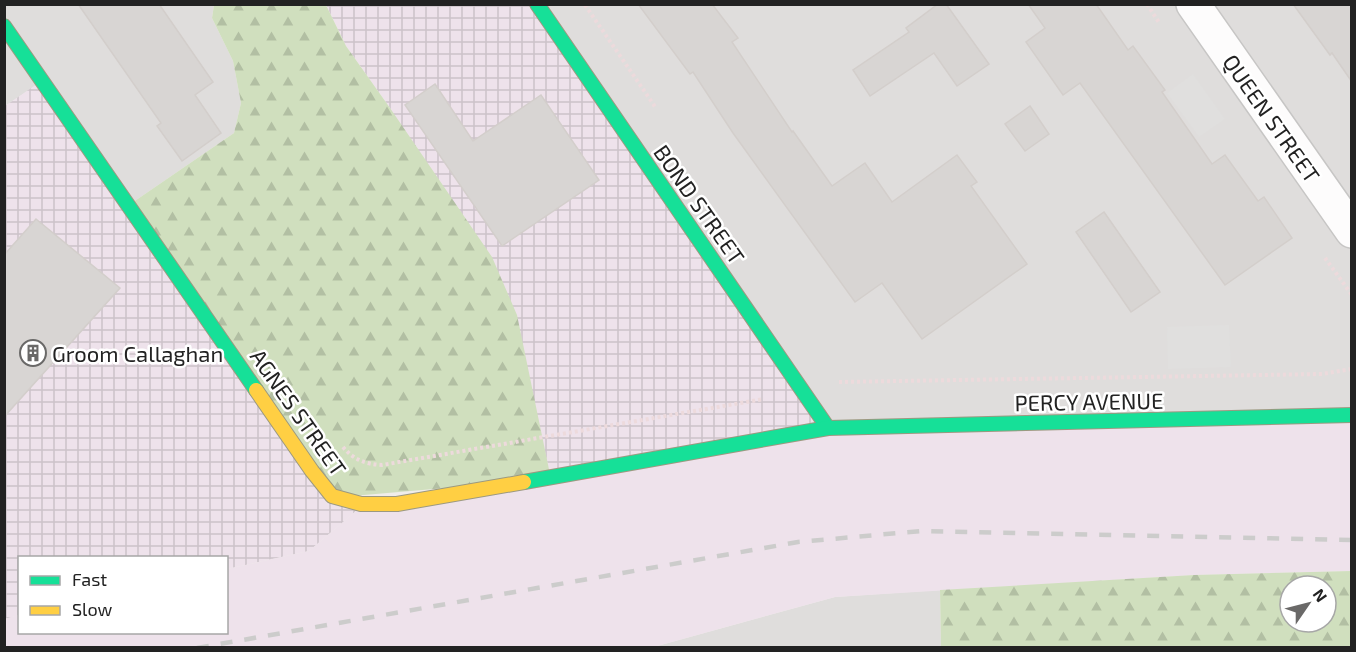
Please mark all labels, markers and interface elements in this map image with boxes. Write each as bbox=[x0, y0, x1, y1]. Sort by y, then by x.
street label: QUEEN STREET bbox=[1217, 49, 1326, 188]
street label: BOND STREET bbox=[649, 139, 751, 269]
building icon: Groom Callaghan bbox=[18, 338, 48, 368]
place label: Groom Callaghan bbox=[52, 340, 223, 366]
street label: AGNES STREET bbox=[246, 344, 352, 481]
street label: PERCY AVENUE bbox=[1014, 387, 1164, 415]
legend bbox=[18, 556, 228, 634]
text: Fast bbox=[72, 568, 107, 590]
north arrow bbox=[1278, 574, 1338, 634]
text: N bbox=[1310, 585, 1332, 605]
text: Slow bbox=[72, 598, 113, 620]

